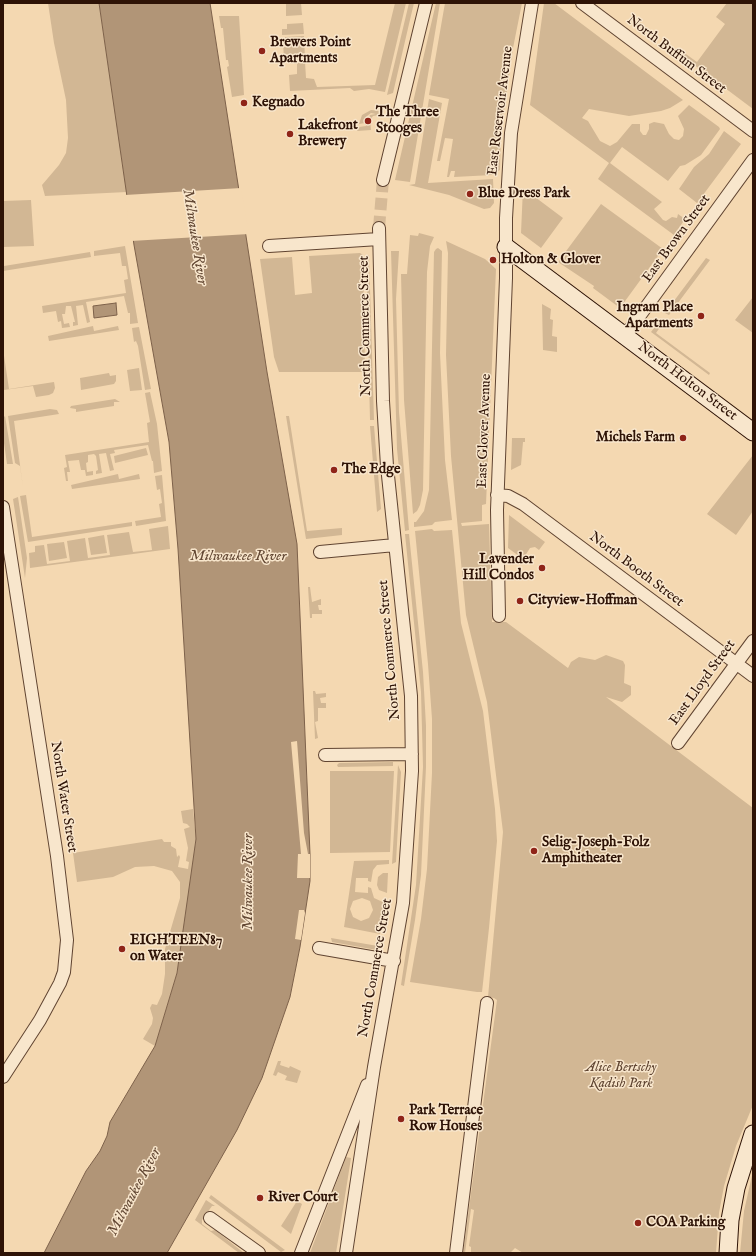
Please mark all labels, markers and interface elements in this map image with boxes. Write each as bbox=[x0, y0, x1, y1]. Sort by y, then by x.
street label: North Buffum Street bbox=[623, 12, 729, 98]
place label: Brewers Point Apartments bbox=[270, 35, 351, 68]
street label: East Reservoir Avenue bbox=[485, 45, 517, 177]
marker: Brewers Point Apartments bbox=[257, 46, 267, 56]
place label: Kegnado bbox=[252, 95, 305, 111]
marker: Kegnado bbox=[239, 98, 249, 108]
place label: The Three Stooges bbox=[376, 105, 439, 138]
marker: The Three Stooges bbox=[363, 116, 373, 126]
place label: Lakefront Brewery bbox=[298, 118, 358, 150]
marker: Lakefront Brewery bbox=[285, 129, 295, 139]
place label: Blue Dress Park bbox=[478, 186, 570, 202]
water label: Milwaukee River bbox=[178, 188, 210, 286]
marker: Blue Dress Park bbox=[465, 189, 475, 199]
street label: East Brown Street bbox=[639, 192, 715, 286]
place label: Holton & Glover bbox=[501, 252, 600, 268]
marker: Holton & Glover bbox=[488, 255, 498, 265]
street label: North Commerce Street bbox=[356, 256, 376, 396]
place label: Ingram Place Apartments bbox=[616, 300, 693, 332]
marker: Ingram Place Apartments bbox=[696, 311, 706, 321]
street label: North Holton Street bbox=[634, 339, 740, 425]
street label: East Glover Avenue bbox=[475, 374, 495, 488]
place label: Michels Farm bbox=[596, 430, 675, 446]
marker: Michels Farm bbox=[678, 433, 688, 443]
place label: The Edge bbox=[342, 462, 400, 478]
marker: The Edge bbox=[329, 465, 339, 475]
street label: North Booth Street bbox=[585, 529, 687, 611]
water label: Milwaukee River bbox=[190, 548, 286, 566]
place label: Lavender Hill Condos bbox=[463, 552, 534, 584]
marker: Lavender Hill Condos bbox=[537, 563, 547, 573]
street label: North Commerce Street bbox=[376, 579, 404, 721]
place label: Cityview-Hoffman bbox=[528, 593, 637, 609]
marker: Cityview-Hoffman bbox=[515, 596, 525, 606]
street label: East Lloyd Street bbox=[666, 637, 740, 729]
street label: North Water Street bbox=[46, 740, 80, 854]
water label: Milwaukee River bbox=[240, 834, 258, 930]
place label: Selig-Joseph-Folz Amphitheater bbox=[542, 835, 650, 868]
marker: Selig-Joseph-Folz Amphitheater bbox=[529, 846, 539, 856]
street label: North Commerce Street bbox=[356, 897, 396, 1039]
place label: EIGHTEEN87 on Water bbox=[130, 933, 222, 966]
marker: EIGHTEEN87 on Water bbox=[117, 944, 127, 954]
park label: Alice Bertschy Kadish Park bbox=[586, 1060, 656, 1092]
place label: Park Terrace Row Houses bbox=[409, 1103, 483, 1136]
marker: Park Terrace Row Houses bbox=[396, 1114, 406, 1124]
water label: Milwaukee River bbox=[104, 1145, 166, 1239]
place label: River Court bbox=[268, 1190, 338, 1206]
marker: River Court bbox=[255, 1193, 265, 1203]
place label: COA Parking bbox=[646, 1215, 725, 1231]
marker: COA Parking bbox=[633, 1218, 643, 1228]

